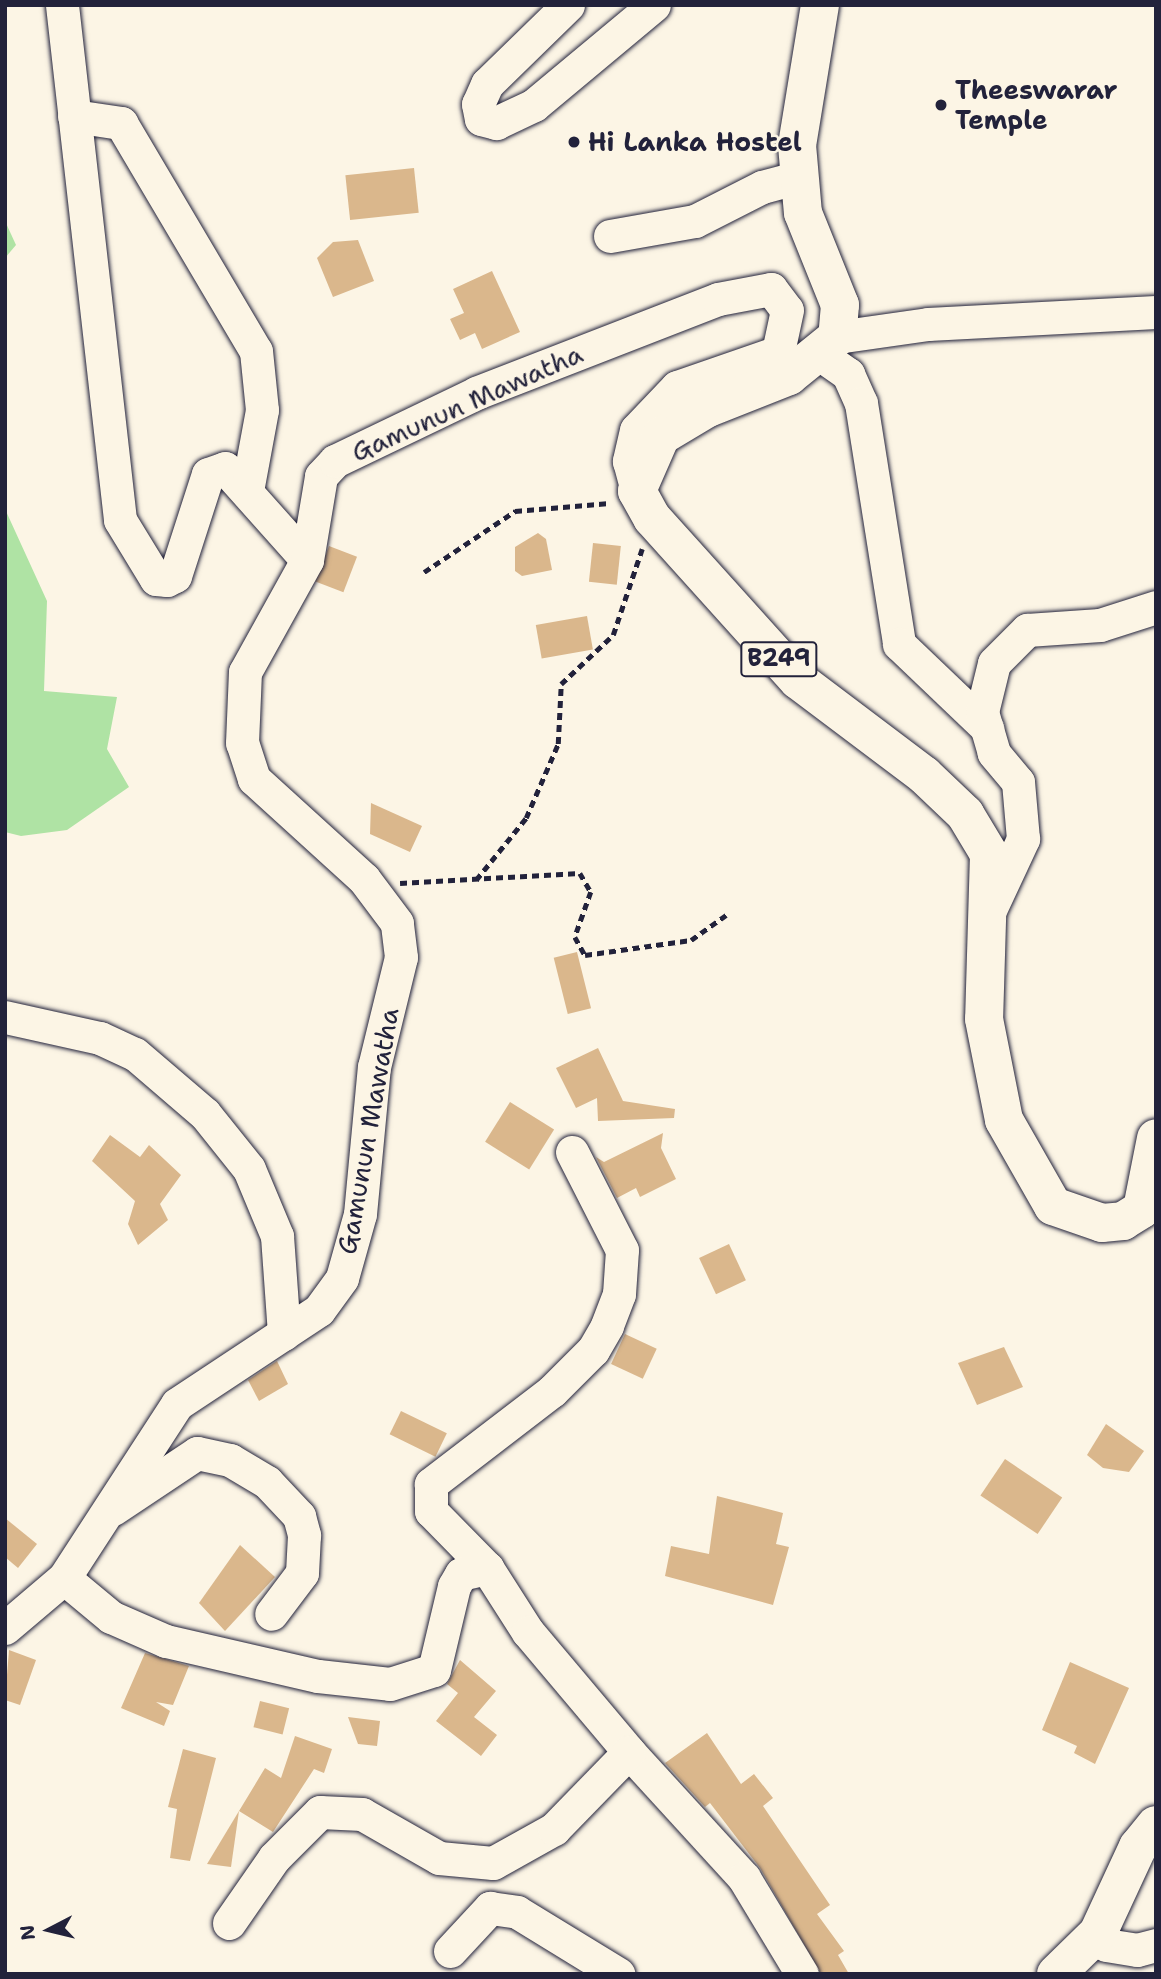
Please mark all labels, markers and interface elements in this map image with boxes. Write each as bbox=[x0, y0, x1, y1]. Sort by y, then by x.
place label: Theeswarar Temple bbox=[955, 74, 1118, 136]
marker: Theeswarar Temple bbox=[933, 97, 949, 113]
place label: Hi Lanka Hostel bbox=[588, 126, 802, 158]
marker: Hi Lanka Hostel bbox=[566, 134, 582, 150]
street label: Gamunun Mawatha bbox=[347, 338, 587, 468]
road number: B249 bbox=[739, 638, 819, 680]
street label: Gamunun Mawatha bbox=[331, 1005, 405, 1257]
north arrow bbox=[14, 1895, 84, 1965]
text: N bbox=[14, 1924, 41, 1942]

